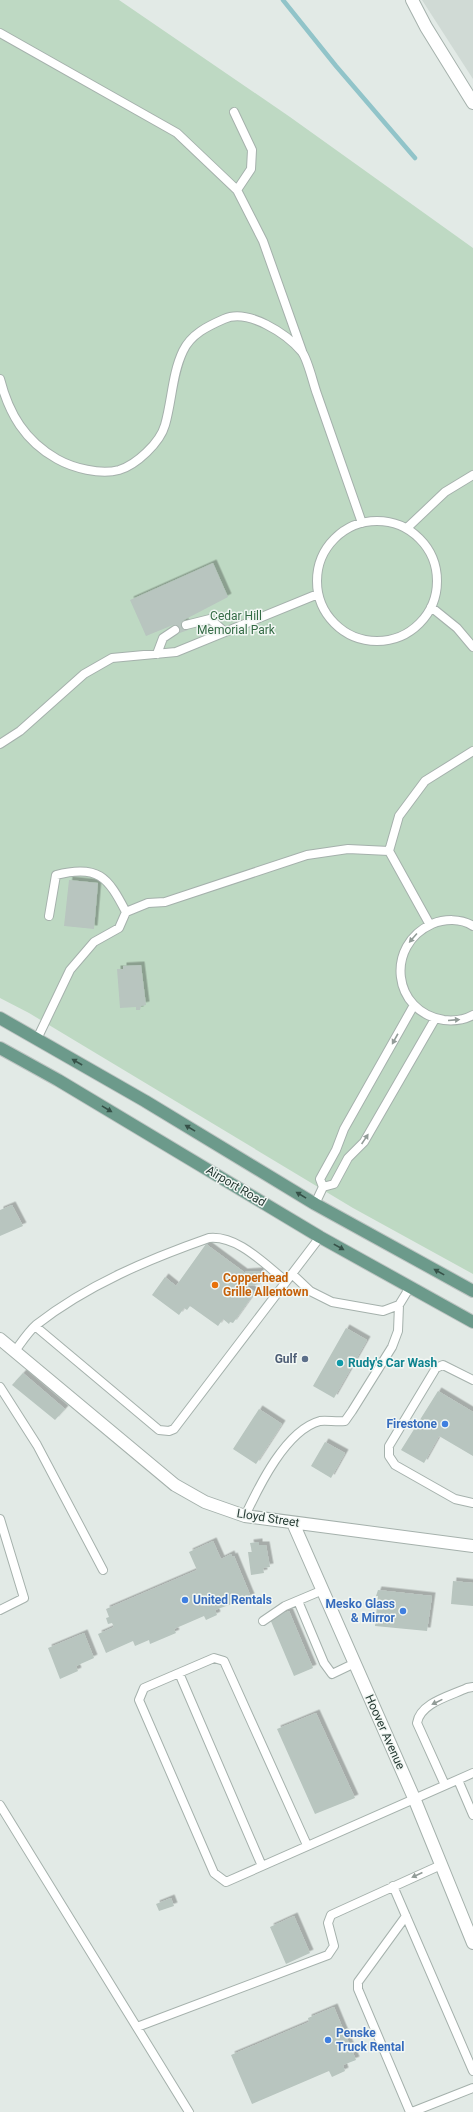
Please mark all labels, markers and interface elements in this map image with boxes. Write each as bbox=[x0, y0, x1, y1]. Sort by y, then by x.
park label: Cedar Hill Memorial Park bbox=[197, 609, 276, 637]
one-way arrow bbox=[408, 933, 417, 943]
one-way arrow bbox=[448, 1016, 461, 1023]
one-way arrow bbox=[392, 1033, 398, 1044]
one-way arrow bbox=[72, 1059, 83, 1066]
one-way arrow bbox=[102, 1105, 112, 1113]
one-way arrow bbox=[185, 1124, 195, 1132]
one-way arrow bbox=[361, 1134, 369, 1144]
street label: Airport Road bbox=[204, 1163, 268, 1209]
one-way arrow bbox=[295, 1192, 307, 1199]
one-way arrow bbox=[333, 1244, 345, 1250]
one-way arrow bbox=[433, 1269, 445, 1276]
place label: Copperhead Grille Allentown bbox=[223, 1271, 309, 1299]
marker: Copperhead Grille Allentown bbox=[210, 1280, 220, 1290]
place label: Gulf bbox=[275, 1352, 298, 1366]
marker: Gulf bbox=[300, 1354, 310, 1364]
place label: Rudy's Car Wash bbox=[348, 1356, 437, 1370]
marker: Rudy's Car Wash bbox=[335, 1358, 345, 1368]
place label: Firestone bbox=[386, 1417, 438, 1431]
marker: Firestone bbox=[440, 1419, 450, 1429]
street label: Lloyd Street bbox=[236, 1506, 300, 1530]
place label: United Rentals bbox=[193, 1593, 272, 1607]
marker: United Rentals bbox=[180, 1595, 190, 1605]
place label: Mesko Glass & Mirror bbox=[326, 1597, 396, 1625]
marker: Mesko Glass & Mirror bbox=[398, 1606, 408, 1616]
street label: Hoover Avenue bbox=[362, 1692, 408, 1772]
one-way arrow bbox=[432, 1699, 443, 1705]
one-way arrow bbox=[411, 1873, 423, 1879]
place label: Penske Truck Rental bbox=[336, 2026, 404, 2054]
marker: Penske Truck Rental bbox=[323, 2035, 333, 2045]

